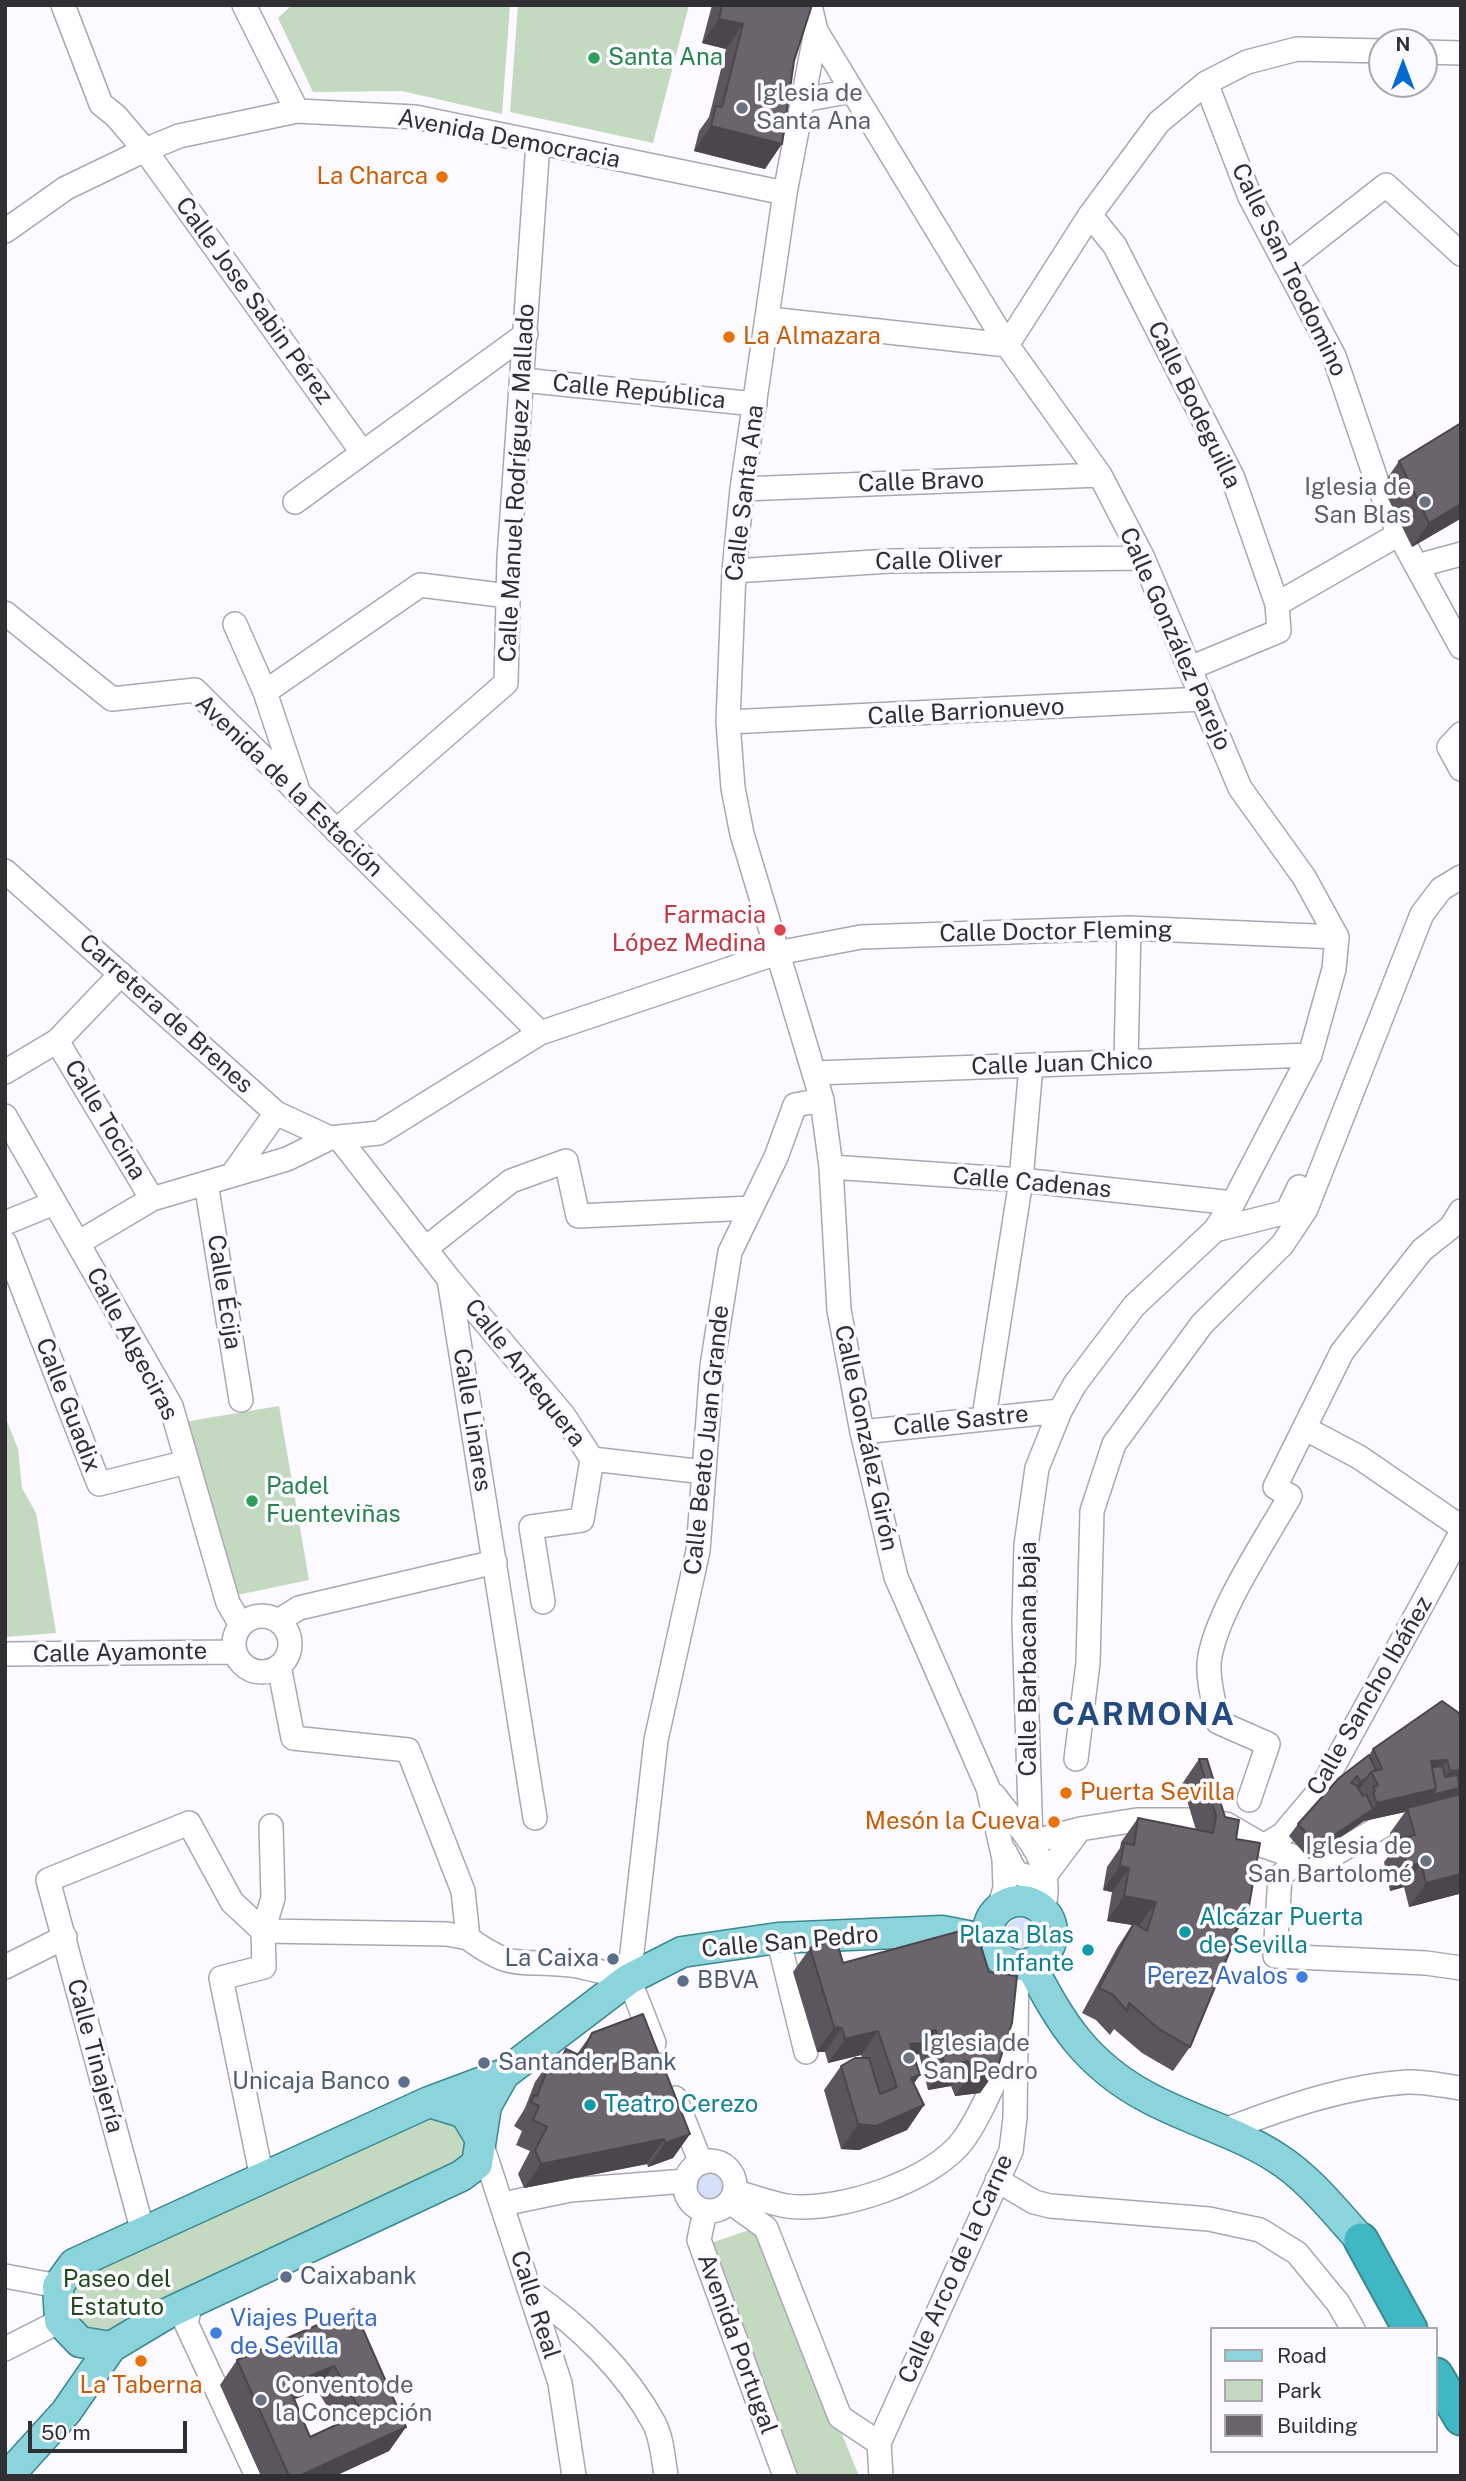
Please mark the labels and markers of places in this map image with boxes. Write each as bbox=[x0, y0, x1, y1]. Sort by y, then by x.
place label: Santa Ana bbox=[608, 44, 723, 72]
marker: Santa Ana bbox=[586, 50, 602, 66]
place label: Iglesia de Santa Ana bbox=[756, 80, 871, 136]
marker: Iglesia de Santa Ana bbox=[734, 100, 750, 116]
place label: La Charca bbox=[316, 163, 428, 191]
marker: La Charca bbox=[434, 169, 450, 185]
place label: La Almazara bbox=[743, 323, 881, 351]
marker: La Almazara bbox=[721, 329, 737, 345]
place label: Iglesia de San Blas bbox=[1304, 474, 1411, 530]
marker: Iglesia de San Blas bbox=[1417, 494, 1433, 510]
place label: Farmacia López Medina bbox=[612, 902, 766, 958]
marker: Farmacia López Medina bbox=[772, 922, 788, 938]
place label: Padel Fuenteviñas bbox=[266, 1473, 401, 1529]
marker: Padel Fuenteviñas bbox=[244, 1493, 260, 1509]
place label: Puerta Sevilla bbox=[1080, 1779, 1235, 1807]
marker: Puerta Sevilla bbox=[1058, 1785, 1074, 1801]
place label: Mesón la Cueva bbox=[865, 1808, 1040, 1836]
marker: Mesón la Cueva bbox=[1046, 1814, 1062, 1830]
place label: Iglesia de San Bartolomé bbox=[1247, 1833, 1412, 1889]
marker: Iglesia de San Bartolomé bbox=[1418, 1853, 1434, 1869]
place label: Alcázar Puerta de Sevilla bbox=[1199, 1904, 1363, 1960]
place label: Plaza Blas Infante bbox=[959, 1922, 1074, 1978]
marker: Alcázar Puerta de Sevilla bbox=[1177, 1924, 1193, 1940]
marker: Plaza Blas Infante bbox=[1080, 1942, 1096, 1958]
place label: La Caixa bbox=[505, 1945, 599, 1973]
marker: La Caixa bbox=[605, 1951, 621, 1967]
place label: Perez Avalos bbox=[1146, 1963, 1288, 1991]
place label: BBVA bbox=[697, 1967, 759, 1995]
marker: Perez Avalos bbox=[1294, 1969, 1310, 1985]
marker: BBVA bbox=[675, 1973, 691, 1989]
place label: Iglesia de San Pedro bbox=[923, 2030, 1038, 2086]
place label: Santander Bank bbox=[498, 2049, 677, 2077]
marker: Iglesia de San Pedro bbox=[901, 2050, 917, 2066]
marker: Santander Bank bbox=[476, 2055, 492, 2071]
place label: Unicaja Banco bbox=[232, 2068, 390, 2096]
marker: Unicaja Banco bbox=[396, 2074, 412, 2090]
place label: Teatro Cerezo bbox=[604, 2091, 758, 2119]
marker: Teatro Cerezo bbox=[582, 2097, 598, 2113]
place label: Caixabank bbox=[300, 2263, 417, 2291]
marker: Caixabank bbox=[278, 2269, 294, 2285]
place label: Viajes Puerta de Sevilla bbox=[230, 2305, 377, 2361]
marker: Viajes Puerta de Sevilla bbox=[208, 2325, 224, 2341]
marker: La Taberna bbox=[133, 2353, 149, 2369]
place label: La Taberna bbox=[79, 2372, 203, 2400]
place label: Convento de la Concepción bbox=[275, 2372, 432, 2428]
marker: Convento de la Concepción bbox=[253, 2392, 269, 2408]

